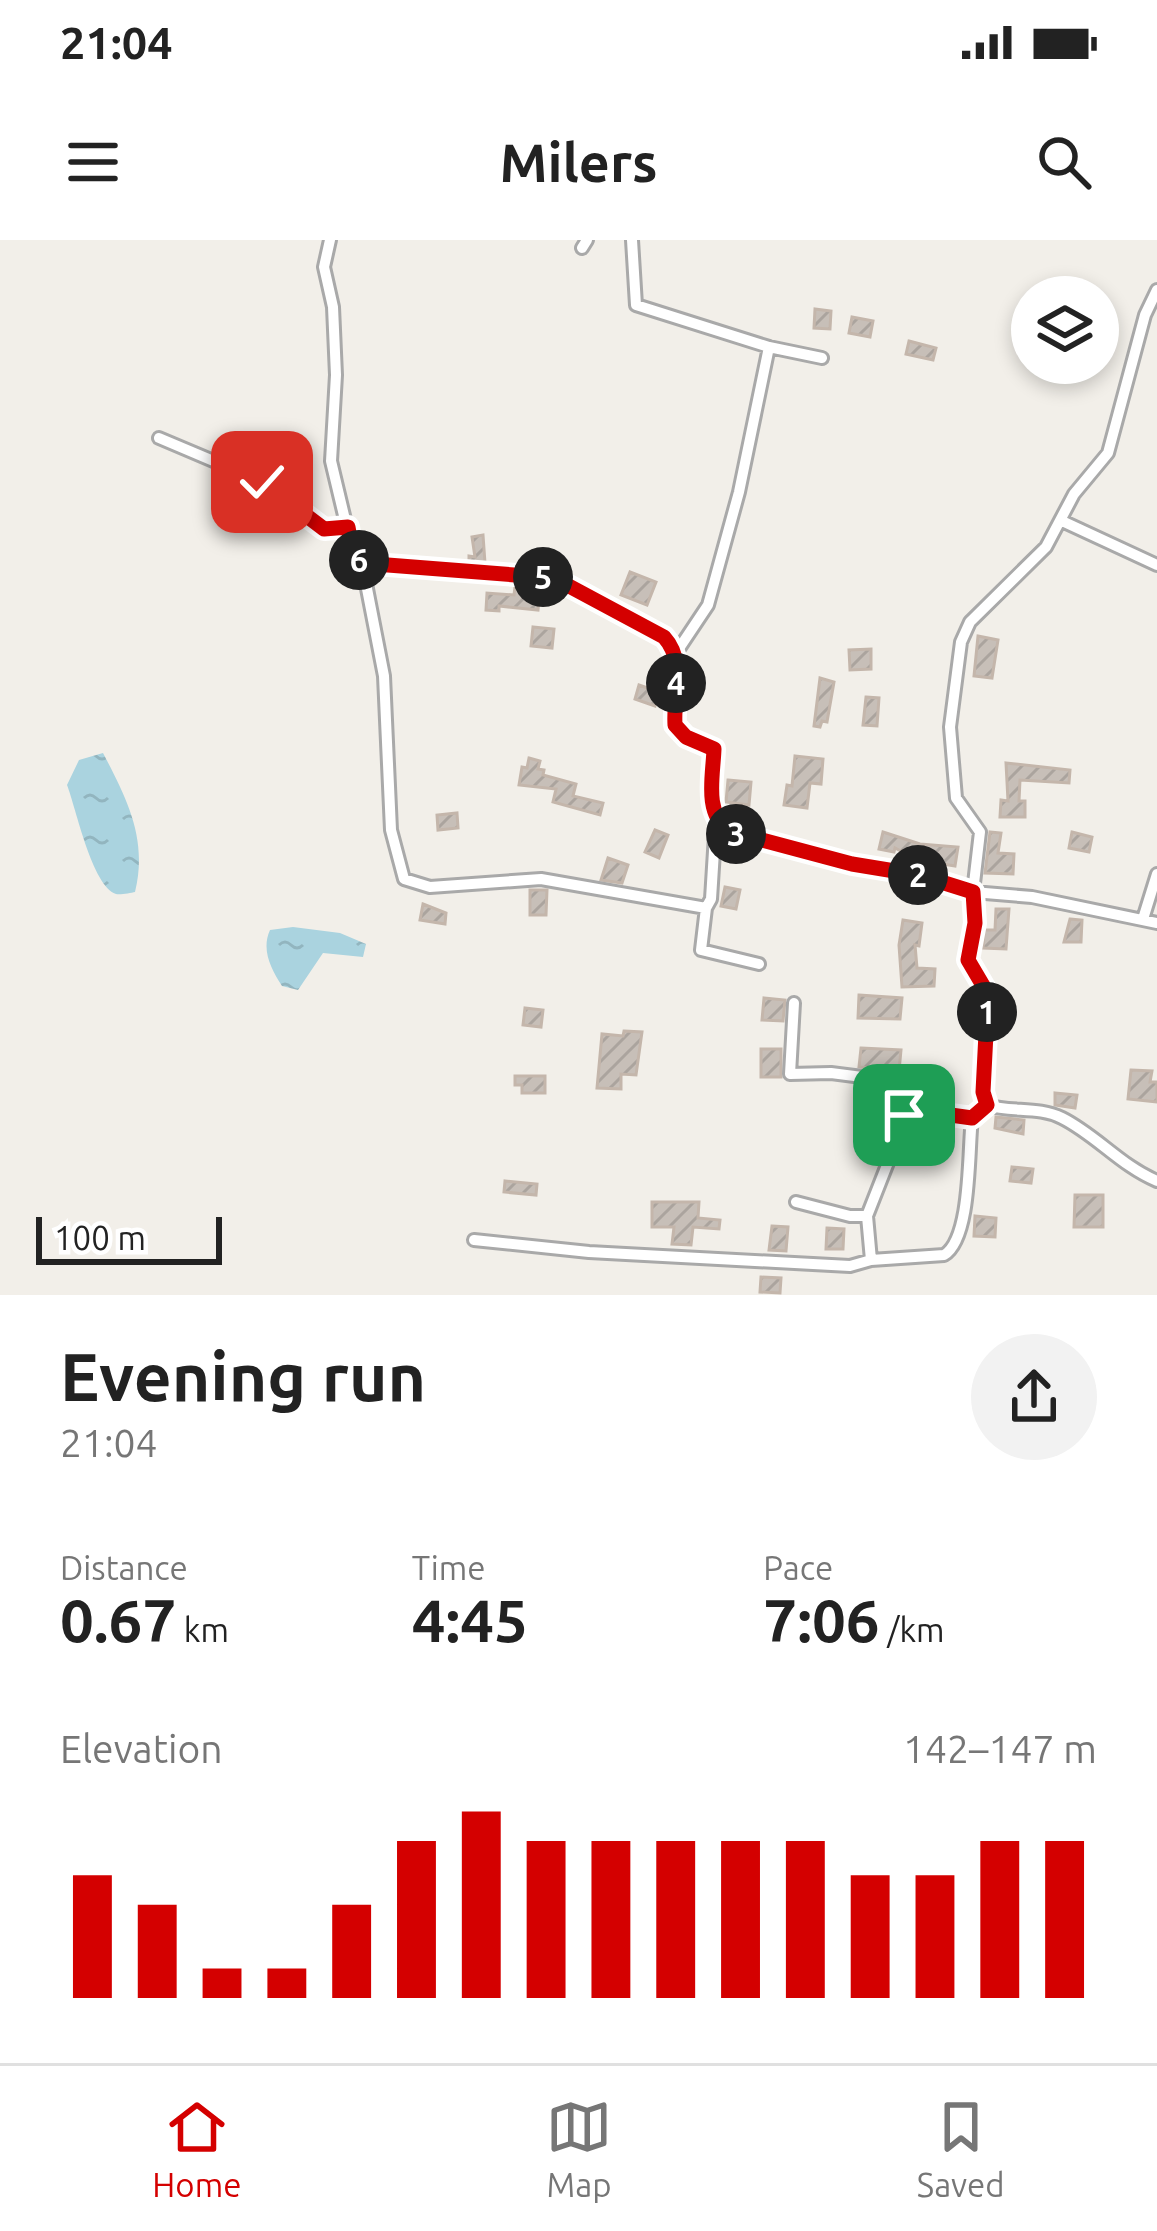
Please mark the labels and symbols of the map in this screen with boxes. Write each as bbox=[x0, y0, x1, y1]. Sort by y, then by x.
pin bbox=[211, 431, 313, 533]
pin: 6 bbox=[329, 530, 389, 590]
pin: 5 bbox=[513, 547, 573, 607]
pin: 4 bbox=[646, 653, 706, 713]
pin: 3 bbox=[706, 804, 766, 864]
pin: 2 bbox=[888, 845, 948, 905]
pin: 1 bbox=[957, 982, 1017, 1042]
pin bbox=[853, 1064, 955, 1166]
scale bar bbox=[36, 1211, 222, 1264]

